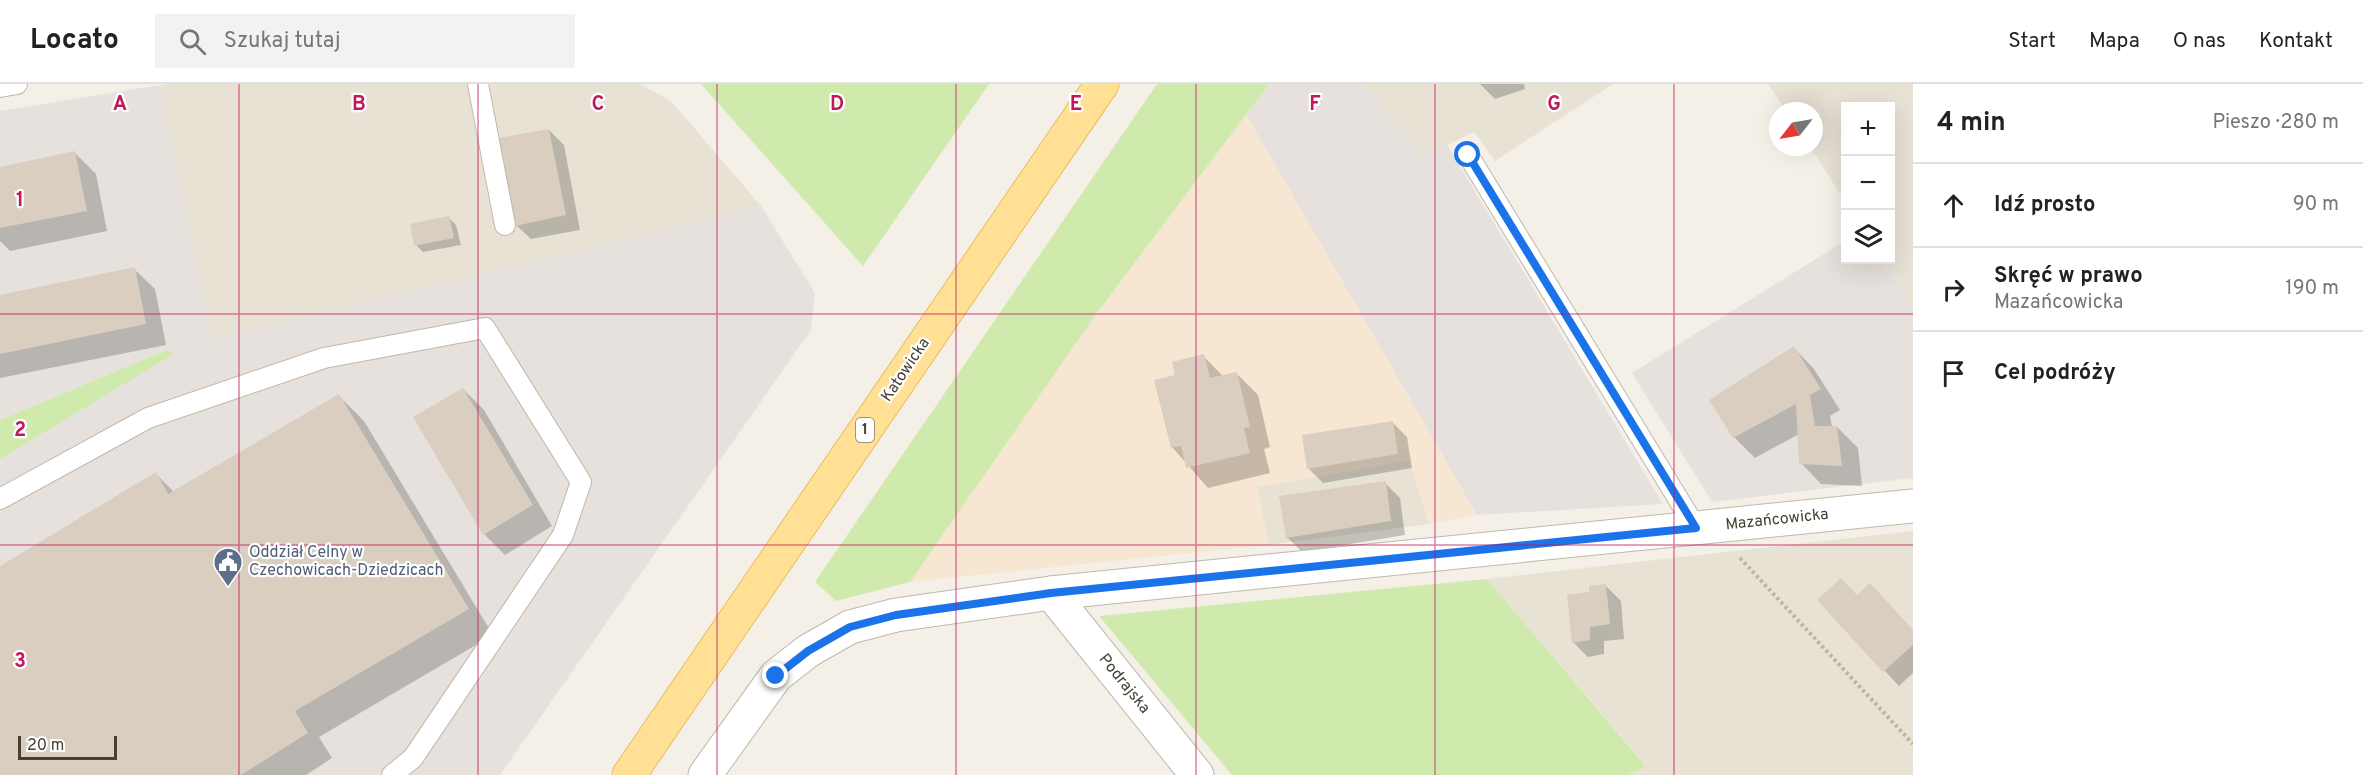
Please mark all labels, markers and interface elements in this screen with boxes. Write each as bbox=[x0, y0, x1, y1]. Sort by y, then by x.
search box bbox=[155, 14, 575, 68]
text: Locato bbox=[30, 23, 119, 59]
icon: search bbox=[176, 25, 209, 58]
text: Szukaj tutaj bbox=[224, 28, 341, 55]
text: Start bbox=[2008, 28, 2056, 55]
text: Mapa bbox=[2089, 28, 2140, 55]
text: O nas bbox=[2173, 28, 2226, 55]
text: Kontakt bbox=[2259, 28, 2333, 55]
text: A bbox=[113, 92, 127, 118]
text: B bbox=[352, 92, 366, 118]
text: C bbox=[592, 92, 604, 118]
text: D bbox=[830, 92, 844, 118]
text: E bbox=[1070, 92, 1082, 118]
text: F bbox=[1309, 92, 1321, 118]
text: G bbox=[1547, 92, 1561, 118]
north arrow bbox=[1769, 102, 1823, 156]
map controls bbox=[1841, 102, 1895, 264]
button: + bbox=[1841, 102, 1895, 156]
text: 4 min bbox=[1937, 107, 2006, 140]
text: Pieszo · 280 m bbox=[2212, 110, 2339, 136]
route start bbox=[1454, 141, 1480, 167]
button: − bbox=[1841, 156, 1895, 210]
text: 1 bbox=[16, 188, 24, 214]
icon: ahead bbox=[1937, 189, 1970, 222]
text: Idź prosto bbox=[1994, 192, 2096, 219]
text: 90 m bbox=[2293, 192, 2339, 218]
button: layers bbox=[1841, 210, 1895, 264]
text: Skręć w prawo bbox=[1994, 263, 2143, 290]
icon: right bbox=[1937, 273, 1970, 306]
text: 190 m bbox=[2285, 276, 2339, 302]
text: Mazańcowicka bbox=[1994, 290, 2123, 316]
street label: Katowicka bbox=[877, 334, 935, 406]
icon: arrive bbox=[1937, 357, 1970, 390]
text: Cel podróży bbox=[1994, 360, 2116, 387]
text: 2 bbox=[14, 418, 26, 444]
road number: 1 bbox=[856, 418, 874, 442]
street label: Mazańcowicka bbox=[1725, 505, 1829, 535]
place label: Oddział Celny w Czechowicach-Dziedzicach bbox=[249, 543, 444, 581]
public building icon: Oddział Celny w Czechowicach-Dziedzicach bbox=[212, 546, 244, 588]
text: 3 bbox=[14, 649, 26, 675]
street label: Podrajska bbox=[1094, 650, 1154, 718]
route end bbox=[762, 662, 788, 688]
scale bar bbox=[18, 733, 117, 760]
text: 20 m bbox=[27, 736, 64, 756]

